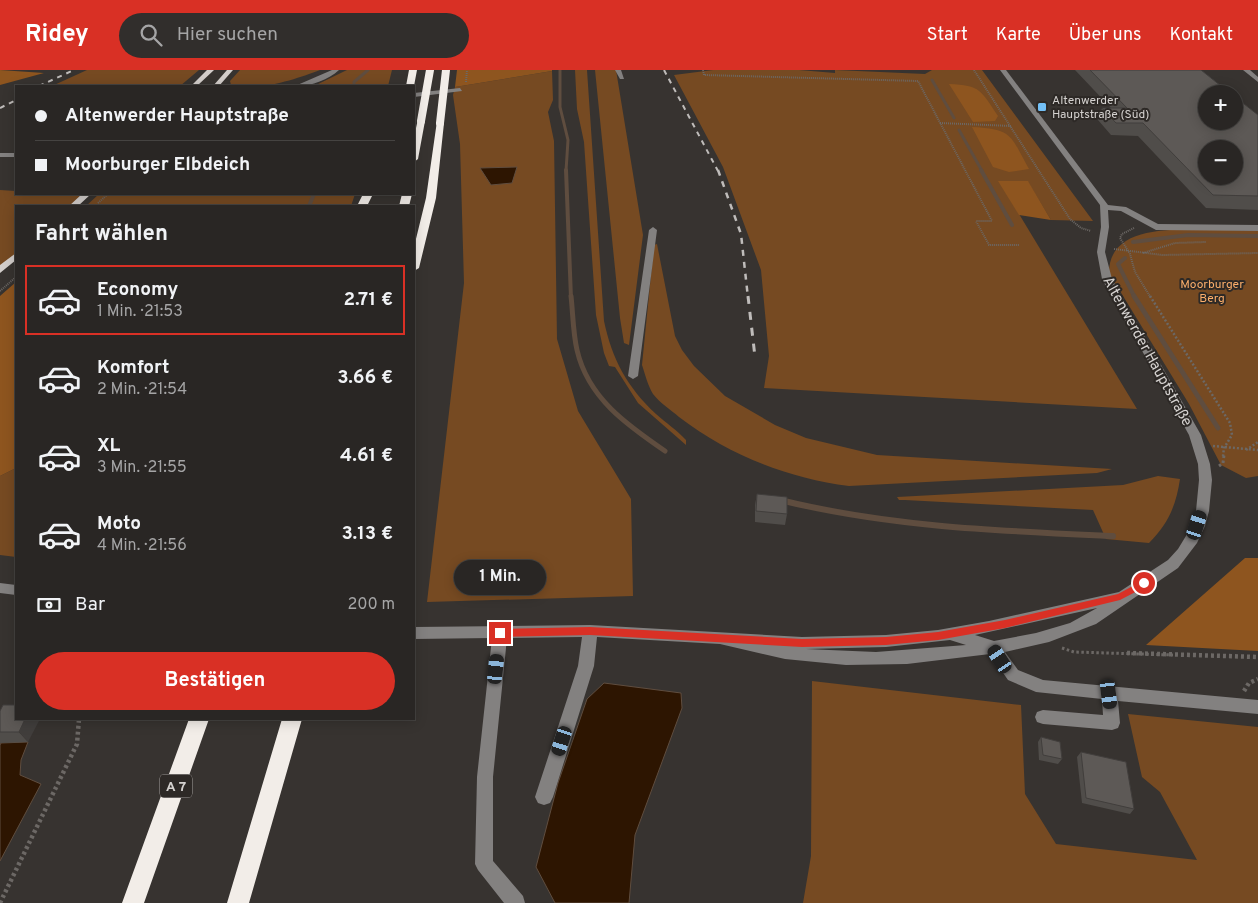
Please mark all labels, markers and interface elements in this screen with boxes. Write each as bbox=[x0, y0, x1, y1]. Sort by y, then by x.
search box bbox=[119, 13, 469, 58]
text: Ridey bbox=[25, 20, 89, 50]
icon: search bbox=[137, 21, 165, 49]
text: Hier suchen bbox=[177, 23, 278, 47]
text: Start bbox=[927, 24, 968, 47]
text: Karte bbox=[996, 24, 1041, 47]
text: Über uns bbox=[1069, 24, 1141, 47]
text: Kontakt bbox=[1169, 24, 1233, 47]
map controls bbox=[1198, 85, 1243, 185]
button: + bbox=[1198, 85, 1243, 130]
place label: Altenwerder Hauptstraße (Süd) bbox=[1052, 93, 1149, 123]
marker: Altenwerder Hauptstraße (Süd) bbox=[1036, 101, 1048, 113]
text: Altenwerder Hauptstraße bbox=[65, 104, 289, 128]
button: − bbox=[1198, 140, 1243, 185]
text: Moorburger Elbdeich bbox=[65, 153, 250, 177]
text: Fahrt wählen bbox=[35, 221, 168, 248]
street label: Altenwerder Hauptstraße bbox=[1098, 273, 1196, 430]
park label: Moorburger Berg bbox=[1180, 277, 1244, 307]
icon: car bbox=[37, 278, 82, 323]
text: Economy bbox=[97, 278, 178, 302]
text: 2.71 € bbox=[343, 288, 393, 312]
text: 1 Min. · 21:53 bbox=[97, 302, 183, 322]
icon: car bbox=[37, 356, 82, 401]
text: Komfort bbox=[97, 356, 169, 380]
text: 3.66 € bbox=[337, 366, 393, 390]
text: 2 Min. · 21:54 bbox=[97, 380, 187, 400]
icon: car bbox=[37, 434, 82, 479]
text: XL bbox=[97, 434, 120, 458]
text: 4.61 € bbox=[340, 444, 393, 468]
text: 3 Min. · 21:55 bbox=[97, 458, 187, 478]
car bbox=[1185, 508, 1208, 542]
icon: car bbox=[37, 512, 82, 557]
text: Moto bbox=[97, 512, 141, 536]
text: 3.13 € bbox=[342, 522, 393, 546]
text: 4 Min. · 21:56 bbox=[97, 536, 187, 556]
callout: 1 Min. bbox=[454, 560, 546, 596]
text: 1 Min. bbox=[479, 567, 521, 587]
route start bbox=[1133, 572, 1155, 594]
icon: cash bbox=[35, 591, 63, 619]
text: Bar bbox=[75, 593, 105, 617]
text: 200 m bbox=[347, 595, 395, 615]
route end bbox=[489, 622, 511, 644]
car bbox=[985, 642, 1014, 676]
button: Bestätigen bbox=[35, 652, 395, 710]
car bbox=[486, 653, 505, 685]
car bbox=[1099, 678, 1118, 710]
car bbox=[550, 724, 573, 758]
road number: A 7 bbox=[160, 774, 192, 798]

